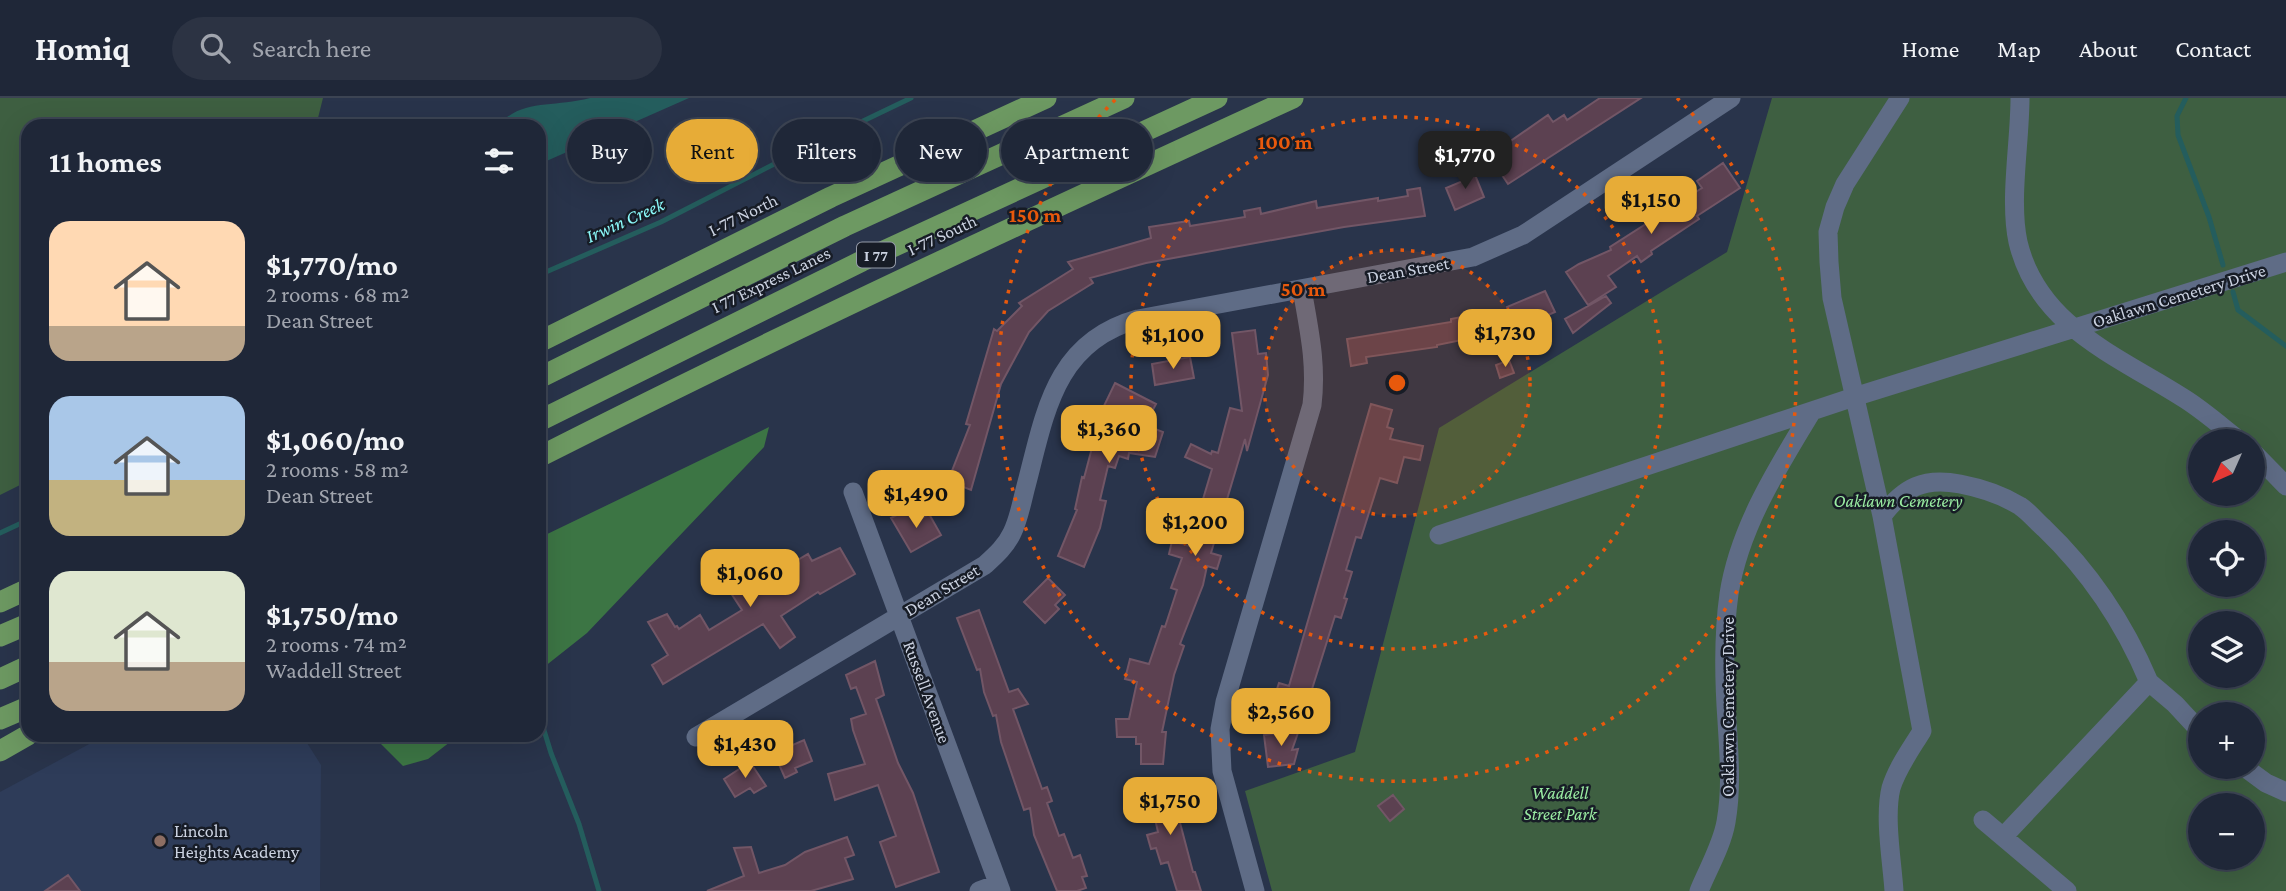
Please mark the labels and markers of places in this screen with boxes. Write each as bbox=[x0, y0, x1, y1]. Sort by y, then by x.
pin: $1,770 bbox=[1408, 132, 1522, 191]
pin: $1,150 bbox=[1594, 176, 1708, 236]
pin: $1,730 bbox=[1448, 310, 1562, 369]
pin: $1,100 bbox=[1116, 312, 1230, 371]
centre of rings bbox=[1385, 371, 1409, 395]
pin: $1,360 bbox=[1052, 406, 1166, 465]
pin: $1,490 bbox=[859, 470, 973, 530]
pin: $1,200 bbox=[1138, 498, 1252, 558]
pin: $1,060 bbox=[693, 550, 807, 609]
pin: $2,560 bbox=[1224, 688, 1338, 748]
pin: $1,430 bbox=[688, 720, 802, 780]
pin: $1,750 bbox=[1113, 778, 1227, 837]
place label: Lincoln Heights Academy bbox=[174, 821, 300, 862]
marker: Lincoln Heights Academy bbox=[152, 833, 168, 849]

